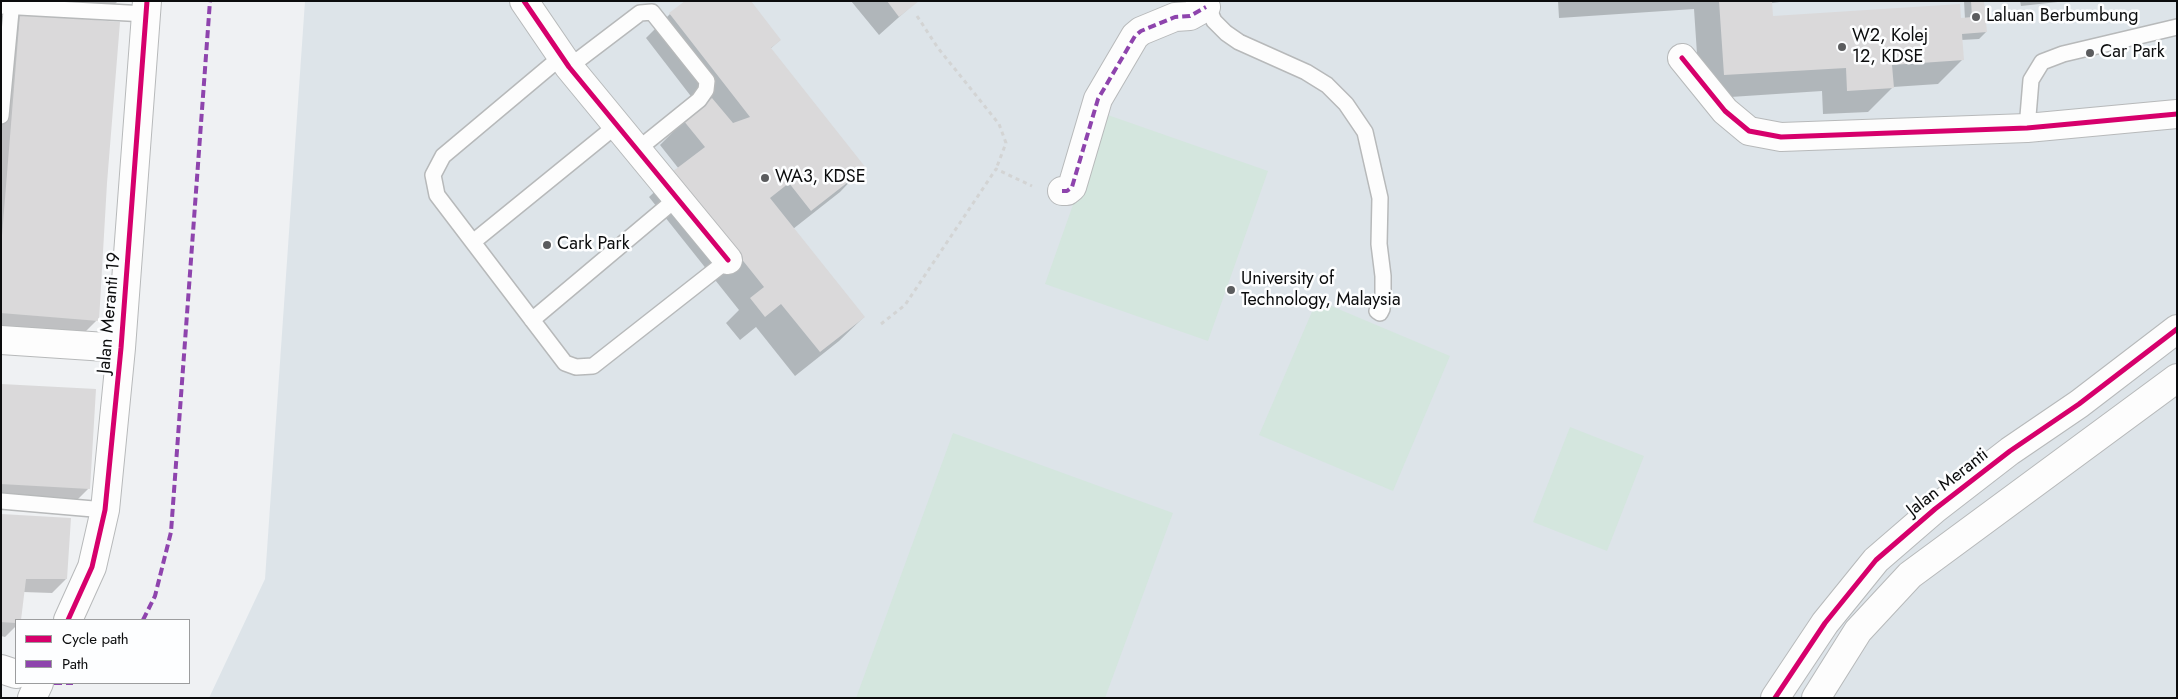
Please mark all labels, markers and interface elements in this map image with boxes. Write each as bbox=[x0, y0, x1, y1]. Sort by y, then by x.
place label: Laluan Berbumbung bbox=[1986, 6, 2139, 28]
marker: Laluan Berbumbung bbox=[1970, 11, 1982, 23]
place label: W2, Kolej 12, KDSE bbox=[1852, 26, 1928, 68]
marker: W2, Kolej 12, KDSE bbox=[1836, 41, 1848, 53]
place label: Car Park bbox=[2100, 42, 2165, 64]
marker: Car Park bbox=[2084, 47, 2096, 59]
place label: WA3, KDSE bbox=[775, 167, 866, 189]
marker: WA3, KDSE bbox=[759, 172, 771, 184]
place label: Cark Park bbox=[557, 234, 630, 256]
marker: Cark Park bbox=[541, 239, 553, 251]
street label: Jalan Meranti 19 bbox=[94, 251, 126, 375]
place label: University of Technology, Malaysia bbox=[1241, 269, 1401, 312]
marker: University of Technology, Malaysia bbox=[1225, 284, 1237, 296]
street label: Jalan Meranti bbox=[1903, 444, 1993, 522]
legend bbox=[15, 619, 190, 684]
text: Cycle path bbox=[62, 628, 129, 650]
text: Path bbox=[62, 653, 88, 675]

